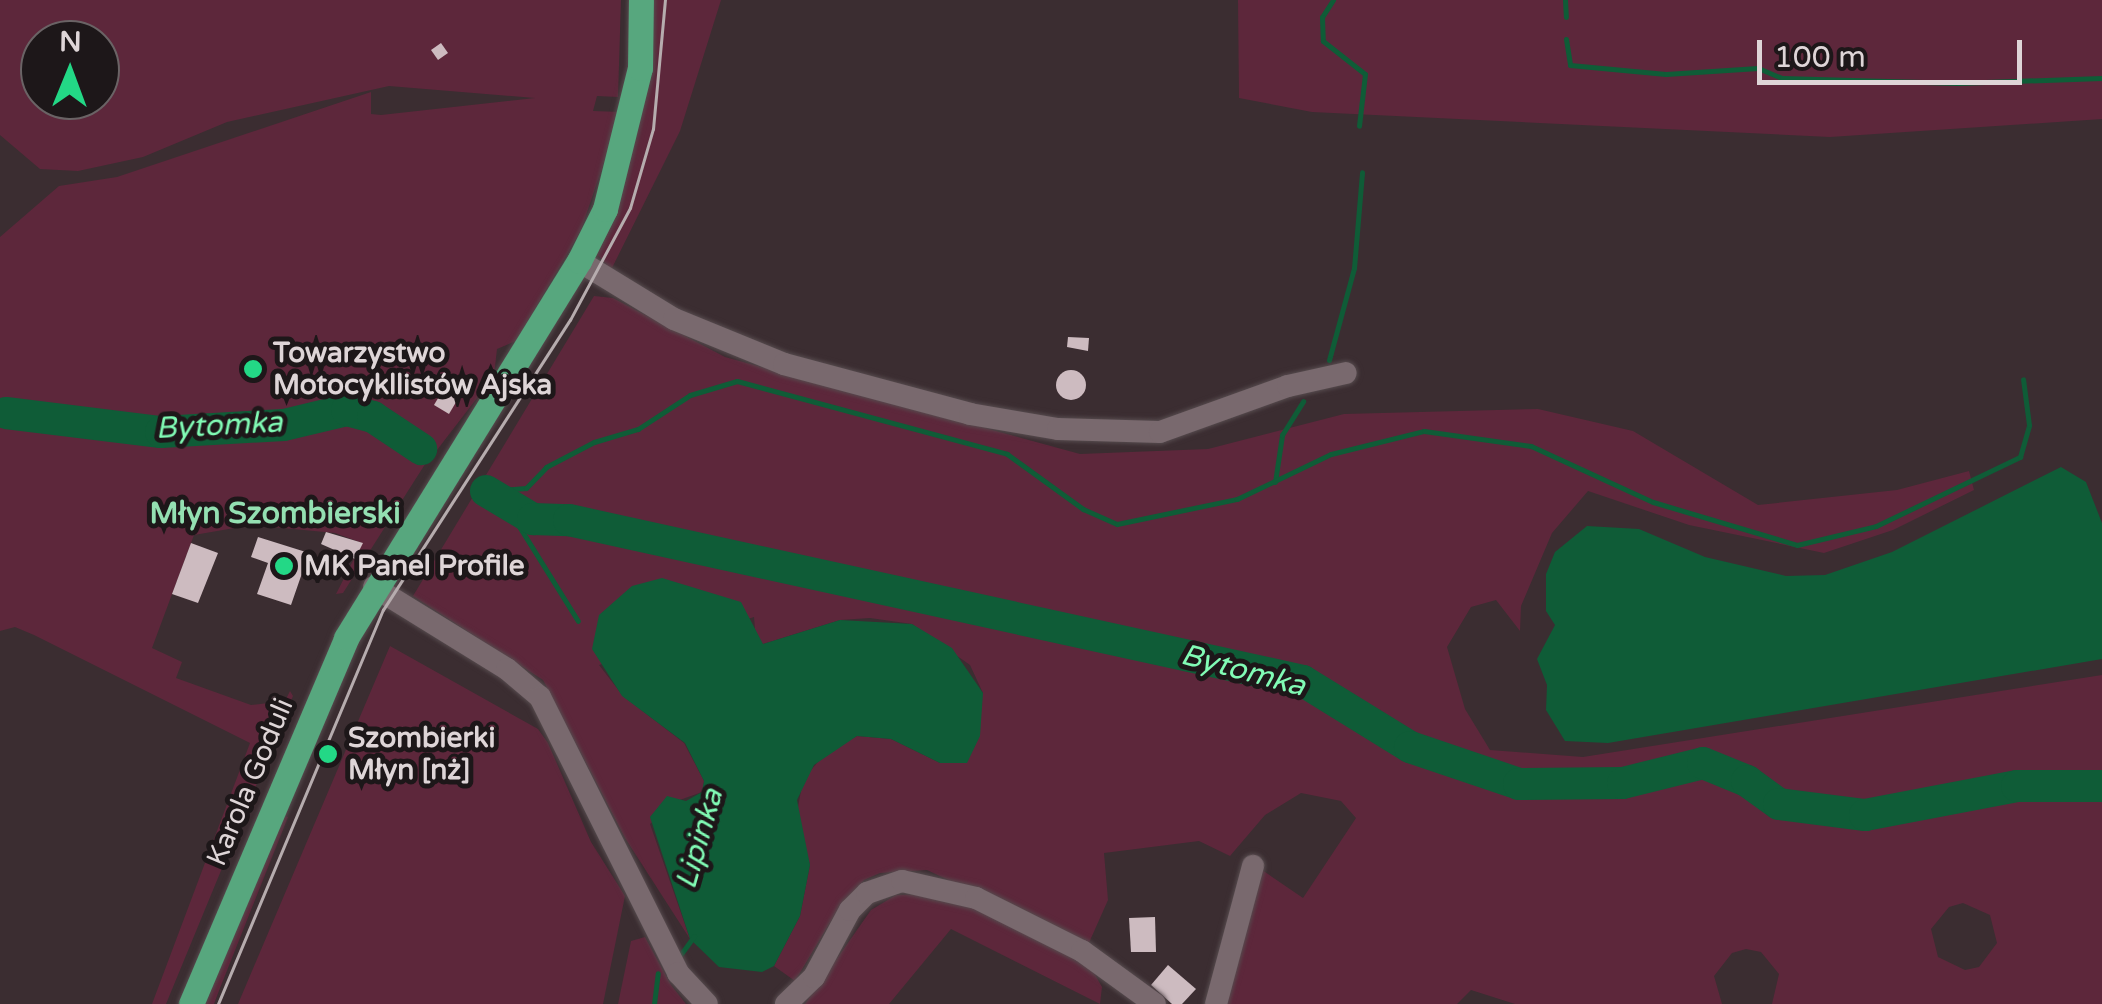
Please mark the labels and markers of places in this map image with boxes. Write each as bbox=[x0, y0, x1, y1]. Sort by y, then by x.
place label: Towarzystwo Motocykllistów Ajska bbox=[273, 336, 552, 402]
marker: Towarzystwo Motocykllistów Ajska bbox=[242, 358, 264, 380]
place label: MK Panel Profile bbox=[304, 549, 524, 583]
marker: MK Panel Profile bbox=[273, 555, 295, 577]
place label: Szombierki Młyn [nż] bbox=[348, 721, 495, 787]
marker: Szombierki Młyn [nż] bbox=[317, 743, 339, 765]

